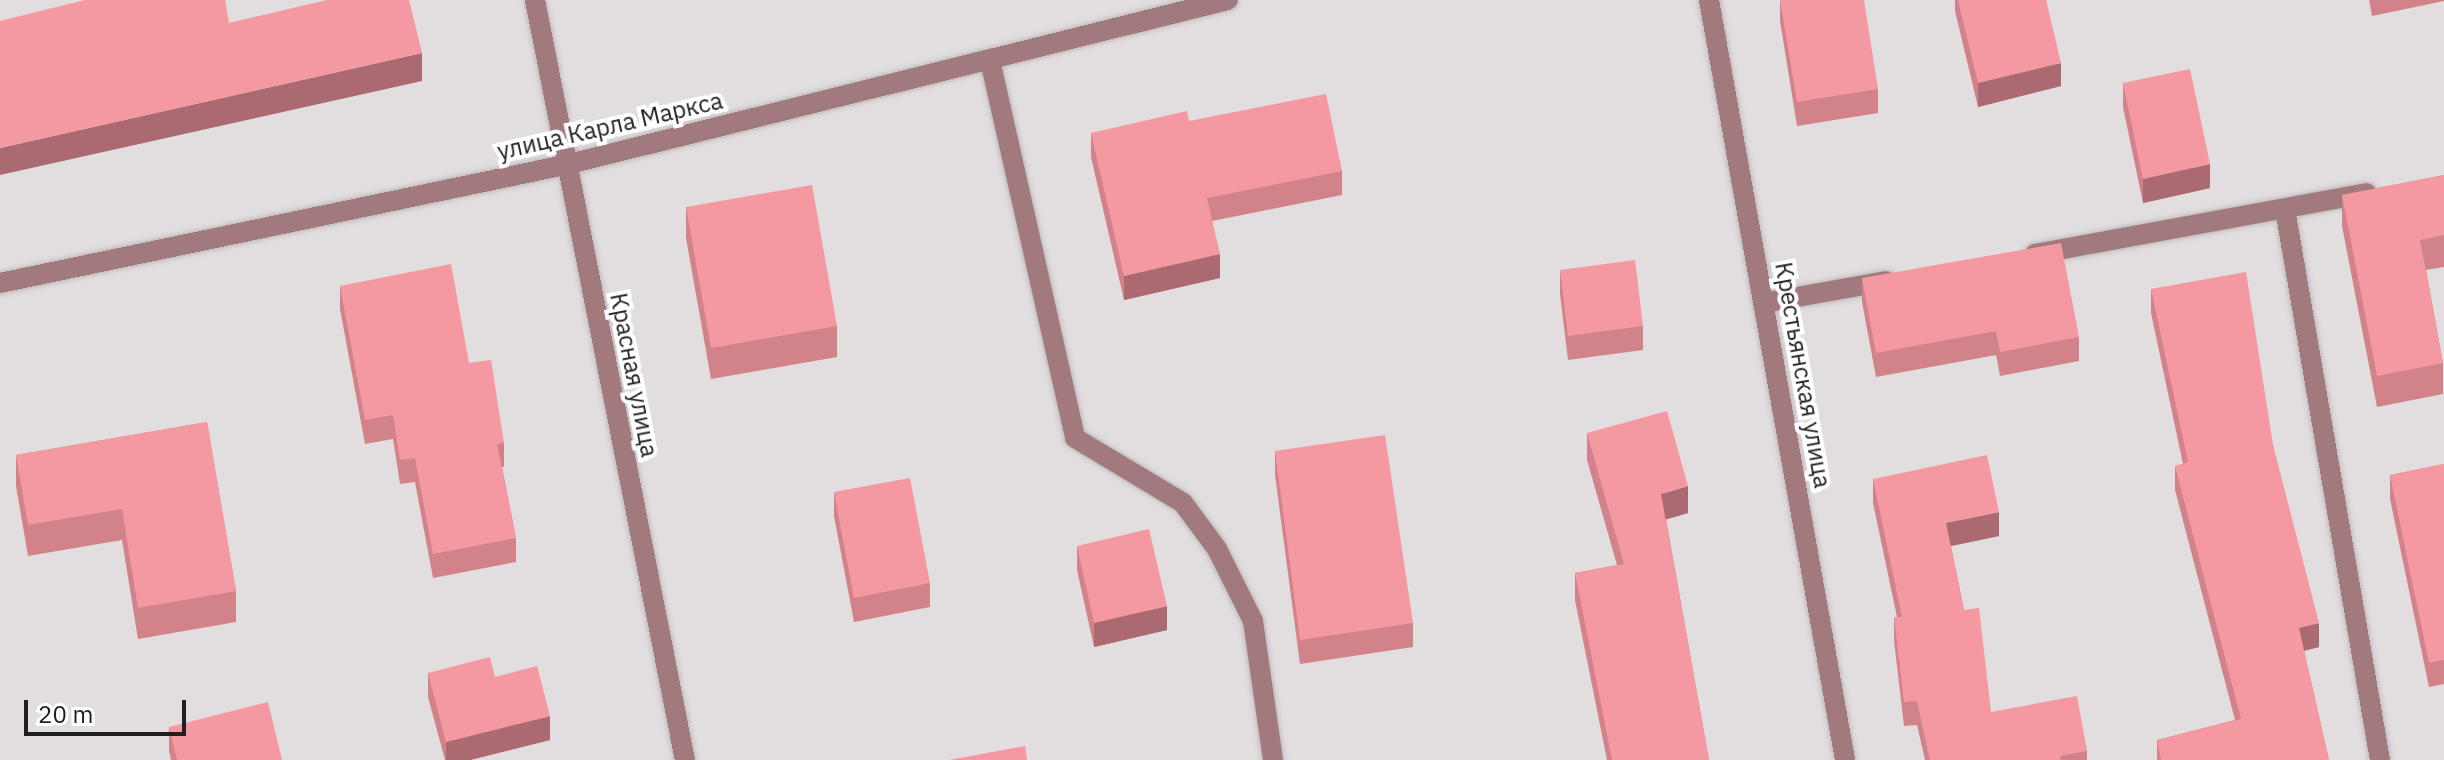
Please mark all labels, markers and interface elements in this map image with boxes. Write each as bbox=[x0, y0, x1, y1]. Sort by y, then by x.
street label: улица Карла Маркса bbox=[494, 86, 726, 166]
street label: Крестьянская улица bbox=[1769, 260, 1837, 490]
street label: Красная улица bbox=[604, 290, 664, 460]
scale bar bbox=[28, 684, 190, 734]
text: 20 m bbox=[38, 698, 93, 730]

